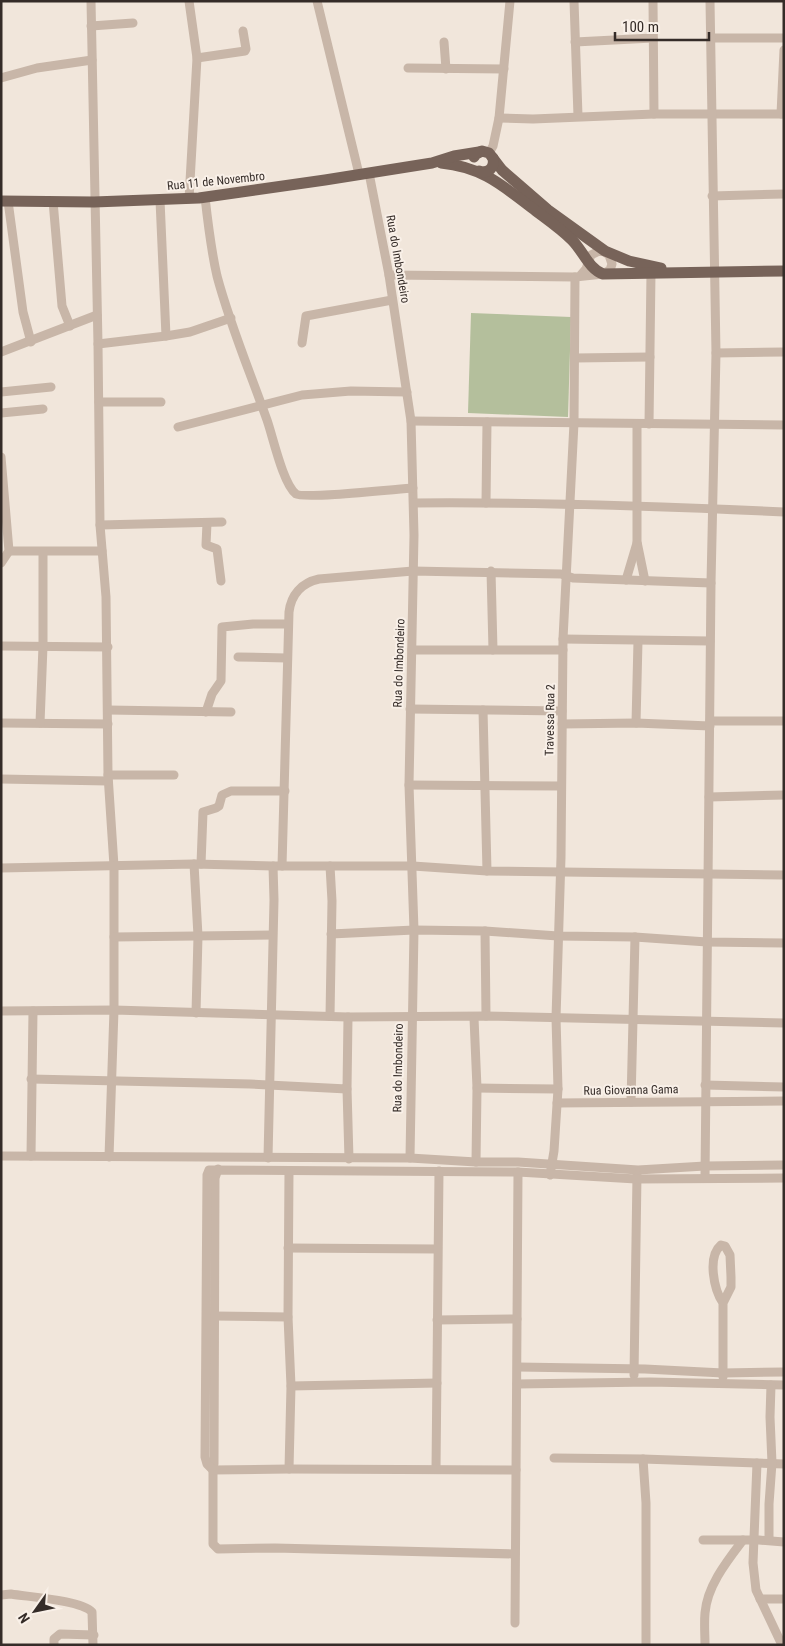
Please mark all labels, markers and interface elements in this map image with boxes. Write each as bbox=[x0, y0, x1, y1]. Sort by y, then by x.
scale bar bbox=[615, 10, 709, 42]
text: 100 m bbox=[622, 18, 659, 36]
street label: Rua 11 de Novembro bbox=[166, 169, 266, 193]
street label: Rua do Imbondeiro bbox=[383, 214, 413, 304]
street label: Rua do Imbondeiro bbox=[390, 618, 408, 708]
street label: Travessa Rua 2 bbox=[542, 684, 558, 756]
street label: Rua do Imbondeiro bbox=[390, 1023, 406, 1113]
street label: Rua Giovanna Gama bbox=[583, 1082, 679, 1098]
north arrow bbox=[10, 1586, 60, 1636]
text: N bbox=[15, 1610, 33, 1626]

